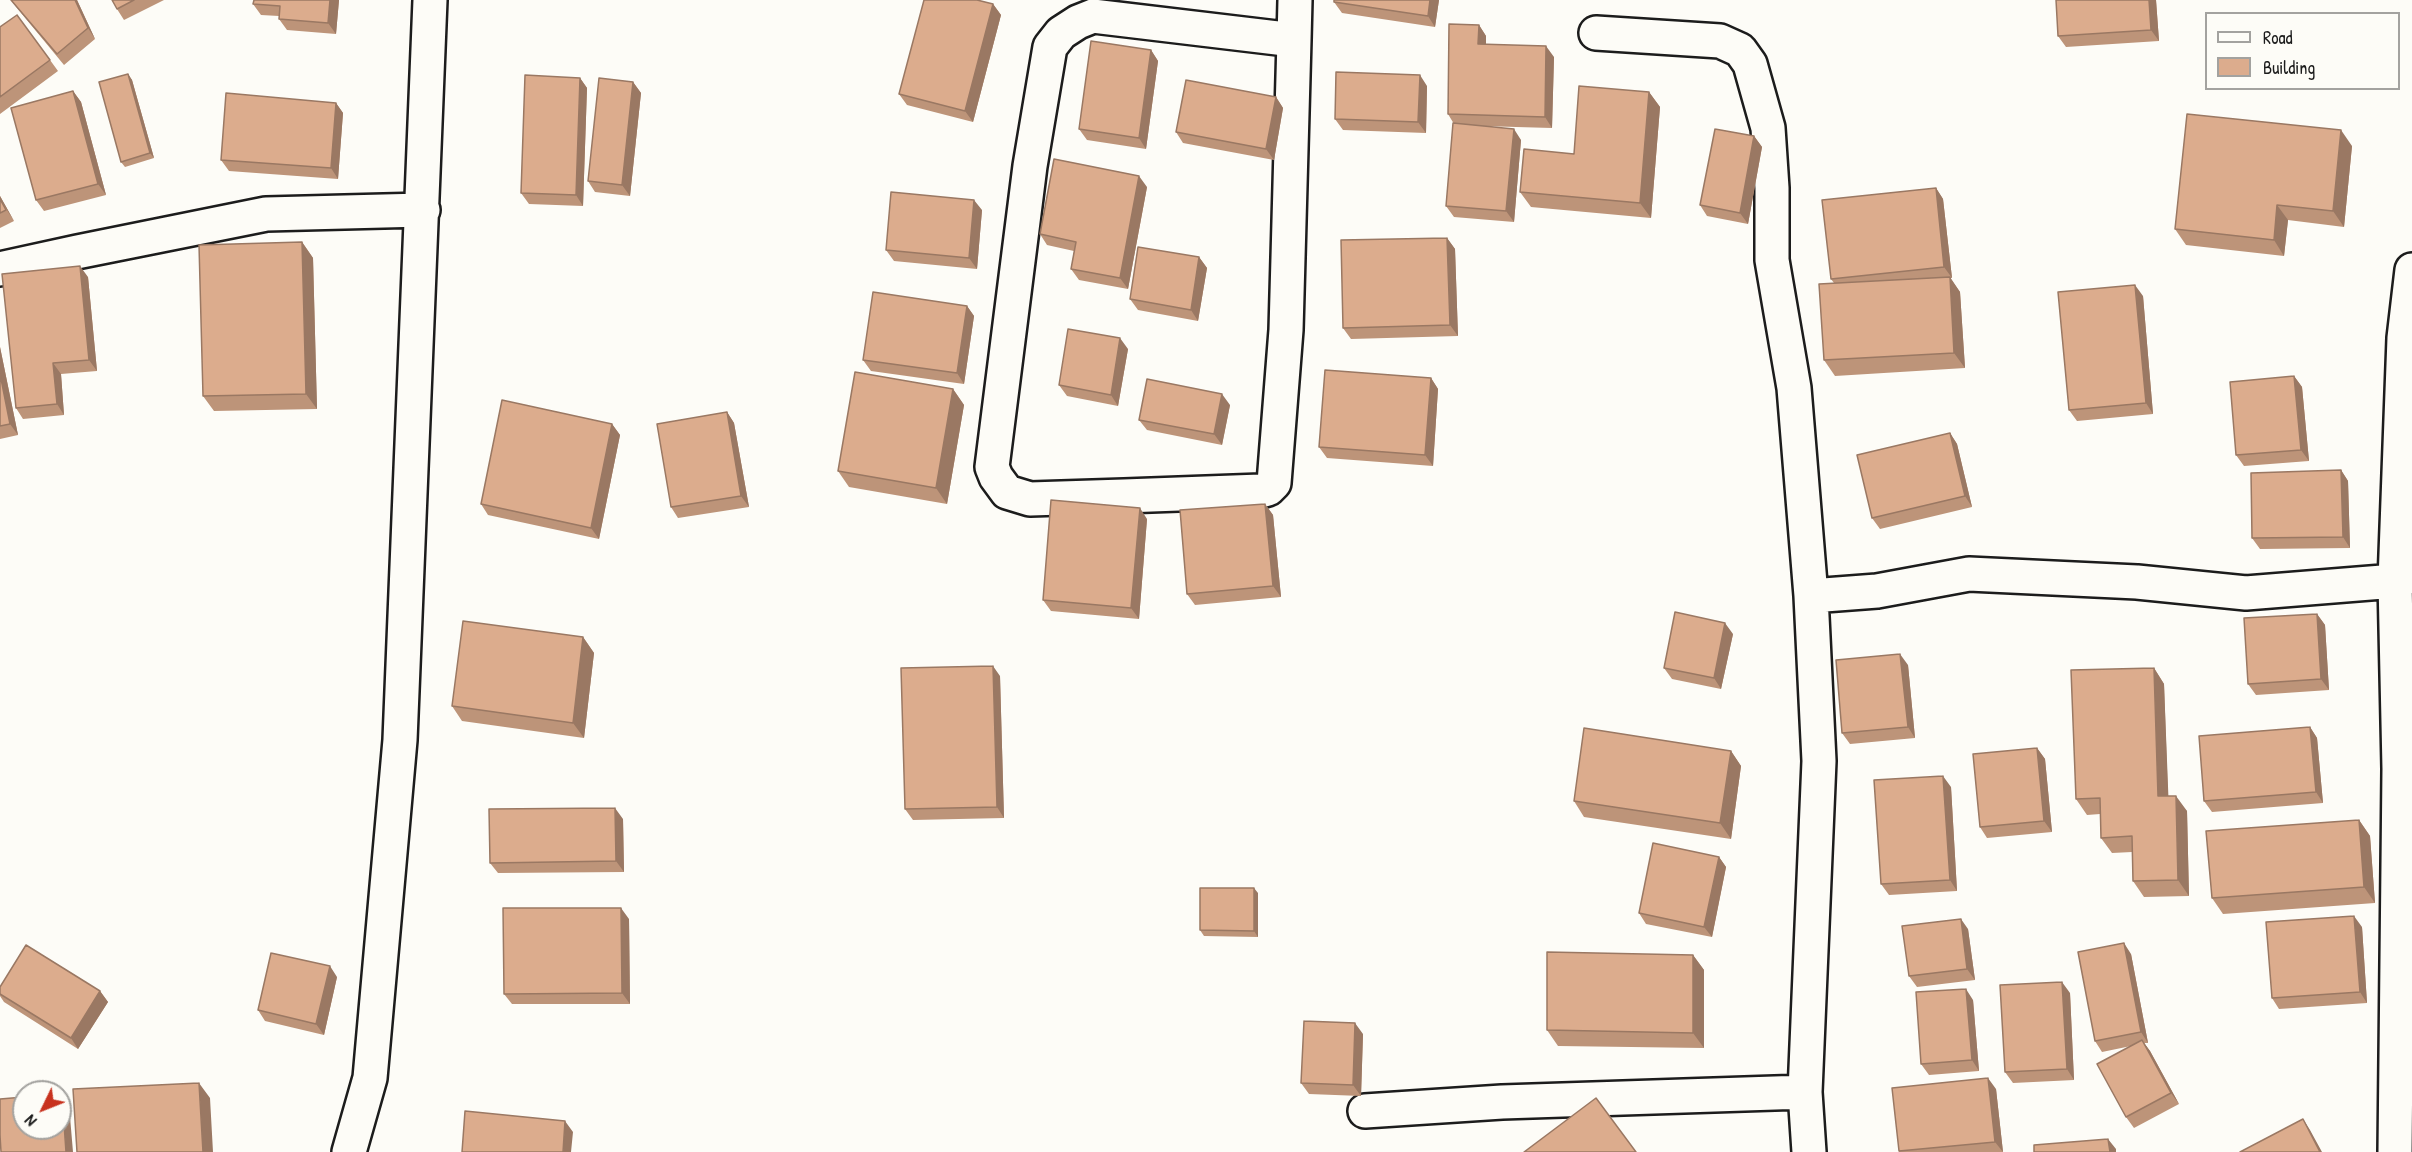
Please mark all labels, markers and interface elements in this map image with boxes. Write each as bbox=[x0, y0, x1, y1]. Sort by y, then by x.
legend bbox=[2205, 12, 2400, 90]
text: Road bbox=[2263, 25, 2293, 50]
text: Building bbox=[2263, 55, 2315, 80]
north arrow bbox=[12, 1080, 72, 1140]
text: N bbox=[19, 1110, 41, 1132]

